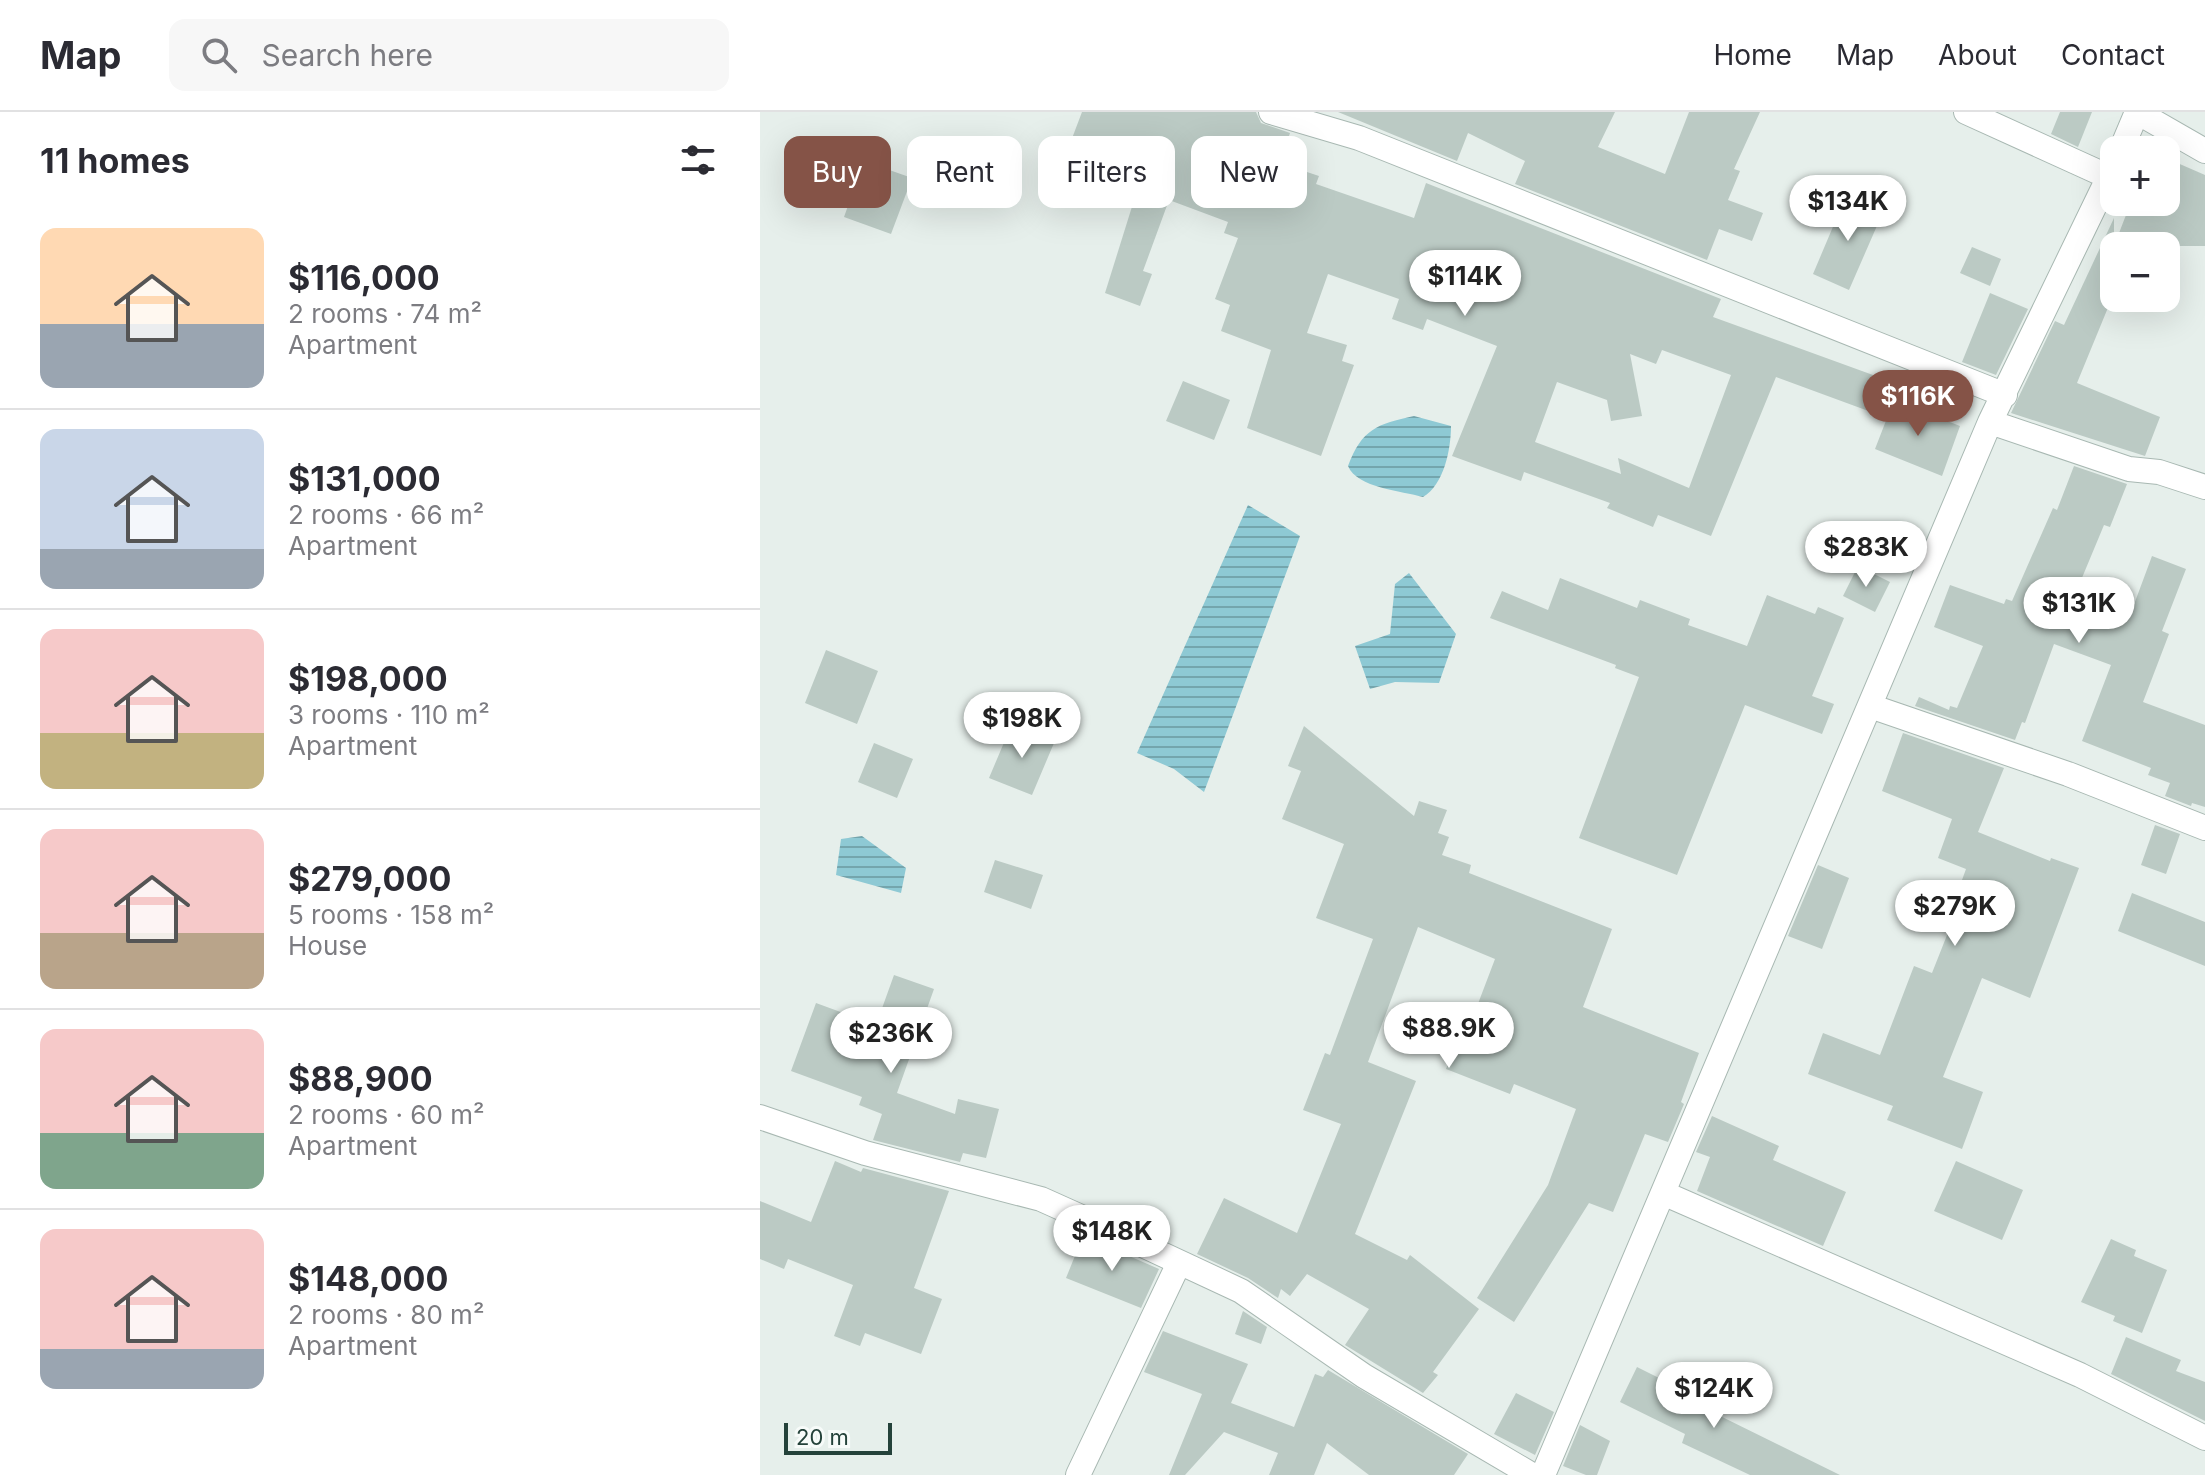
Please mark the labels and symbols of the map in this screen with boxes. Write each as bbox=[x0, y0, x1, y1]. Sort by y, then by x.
pin: $134K bbox=[1792, 175, 1904, 243]
pin: $114K bbox=[1409, 250, 1521, 318]
pin: $116K bbox=[1862, 370, 1974, 438]
pin: $283K bbox=[1810, 521, 1922, 589]
pin: $131K bbox=[2023, 577, 2135, 645]
pin: $198K bbox=[966, 692, 1078, 760]
pin: $279K bbox=[1899, 880, 2011, 948]
pin: $88.9K bbox=[1384, 1002, 1514, 1070]
pin: $236K bbox=[835, 1007, 947, 1075]
pin: $148K bbox=[1056, 1205, 1168, 1273]
pin: $124K bbox=[1658, 1362, 1770, 1430]
scale bar bbox=[784, 1419, 892, 1455]

